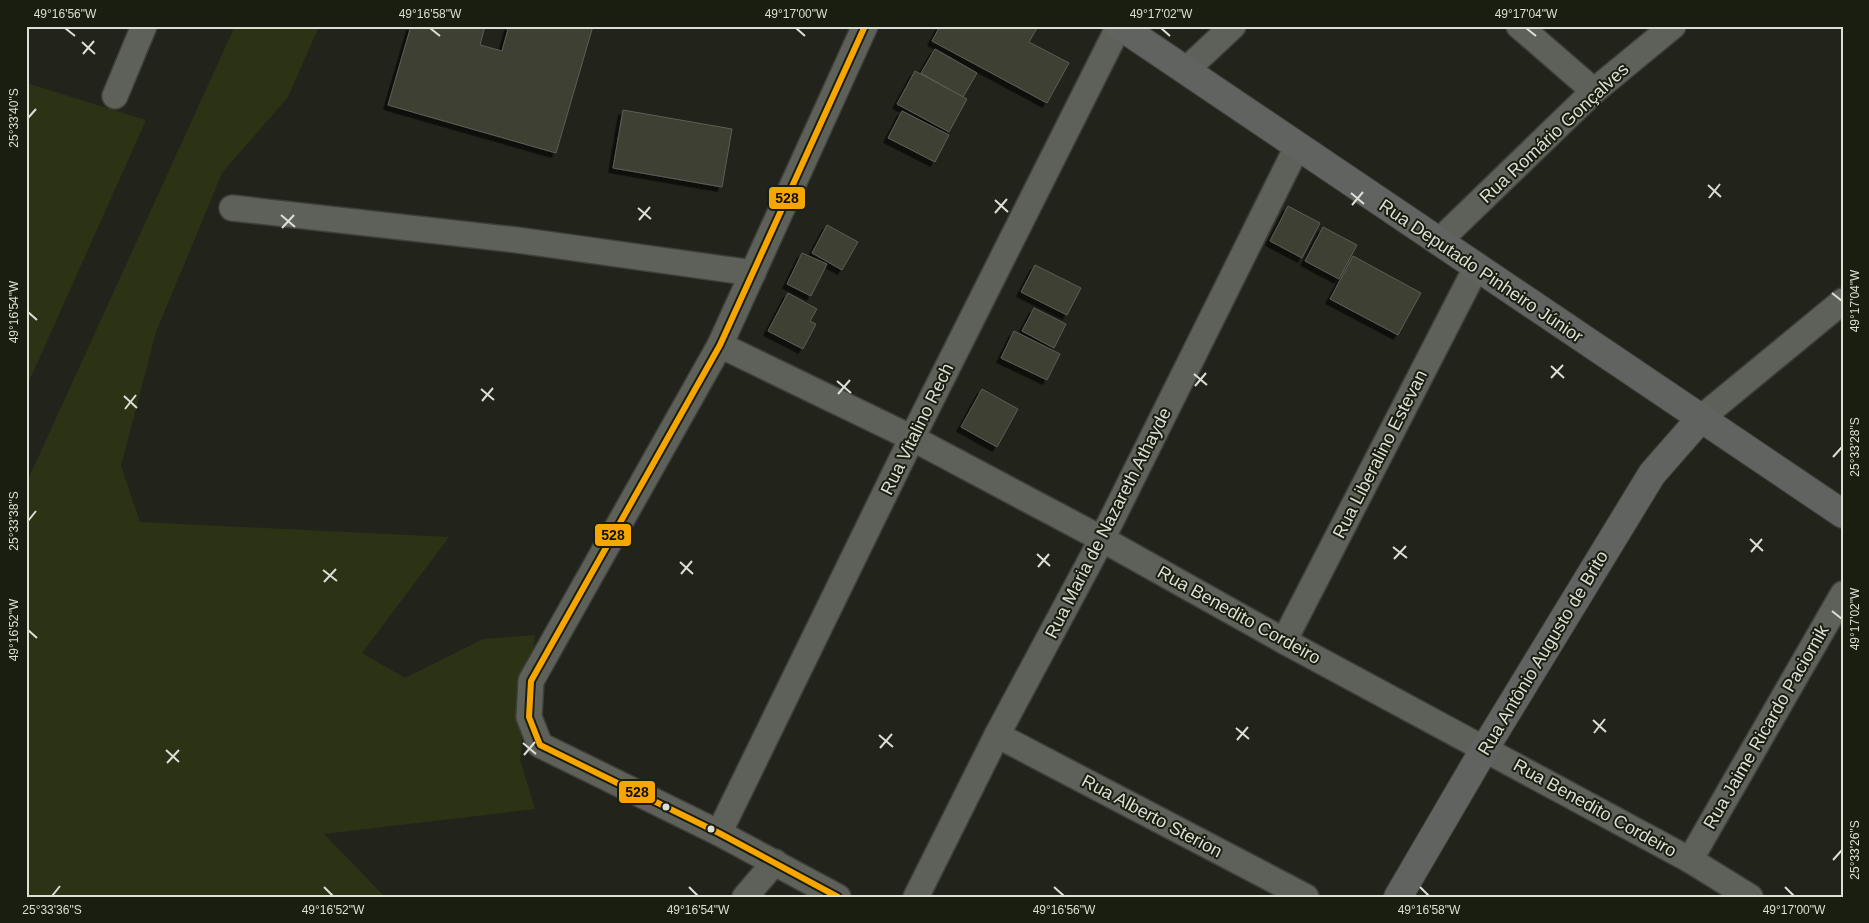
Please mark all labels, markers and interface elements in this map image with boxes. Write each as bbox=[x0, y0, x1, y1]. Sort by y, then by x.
text: 49°16'56"W bbox=[34, 7, 97, 21]
text: 49°16'58"W bbox=[399, 7, 462, 21]
text: 49°17'00"W bbox=[765, 7, 828, 21]
text: 49°17'02"W bbox=[1130, 7, 1193, 21]
text: 49°17'04"W bbox=[1495, 7, 1558, 21]
street label: Rua Romário Gonçalves bbox=[1475, 59, 1633, 207]
text: 25°33'40"S bbox=[7, 88, 21, 148]
line badge: 528 bbox=[768, 186, 806, 210]
text: 528 bbox=[775, 190, 799, 206]
street label: Rua Deputado Pinheiro Júnior bbox=[1375, 195, 1587, 347]
text: 49°17'04"W bbox=[1848, 269, 1862, 332]
text: 49°16'54"W bbox=[7, 280, 21, 343]
street label: Rua Vitalino Rech bbox=[877, 360, 957, 498]
street label: Rua Liberalino Estevan bbox=[1329, 367, 1431, 541]
street label: Rua Maria de Nazareth Athayde bbox=[1041, 404, 1175, 642]
text: 25°33'28"S bbox=[1848, 417, 1862, 477]
text: 25°33'38"S bbox=[7, 491, 21, 551]
line badge: 528 bbox=[594, 523, 632, 547]
text: 528 bbox=[601, 527, 625, 543]
street label: Rua Antônio Augusto de Brito bbox=[1474, 547, 1612, 759]
street label: Rua Benedito Cordeiro bbox=[1154, 562, 1324, 668]
text: 49°17'02"W bbox=[1848, 587, 1862, 650]
text: 49°16'52"W bbox=[7, 598, 21, 661]
street label: Rua Jaime Ricardo Paciornik bbox=[1699, 621, 1833, 832]
street label: Rua Benedito Cordeiro bbox=[1510, 755, 1680, 861]
street label: Rua Alberto Sterion bbox=[1078, 771, 1226, 861]
line badge: 528 bbox=[618, 780, 656, 804]
text: 528 bbox=[625, 784, 649, 800]
unlabelled marker bbox=[661, 802, 671, 812]
text: 25°33'26"S bbox=[1848, 820, 1862, 880]
unlabelled marker bbox=[706, 824, 716, 834]
text: 25°33'36"S bbox=[22, 903, 82, 917]
text: 49°16'52"W bbox=[302, 903, 365, 917]
text: 49°16'54"W bbox=[667, 903, 730, 917]
text: 49°16'56"W bbox=[1033, 903, 1096, 917]
text: 49°16'58"W bbox=[1398, 903, 1461, 917]
text: 49°17'00"W bbox=[1763, 903, 1826, 917]

